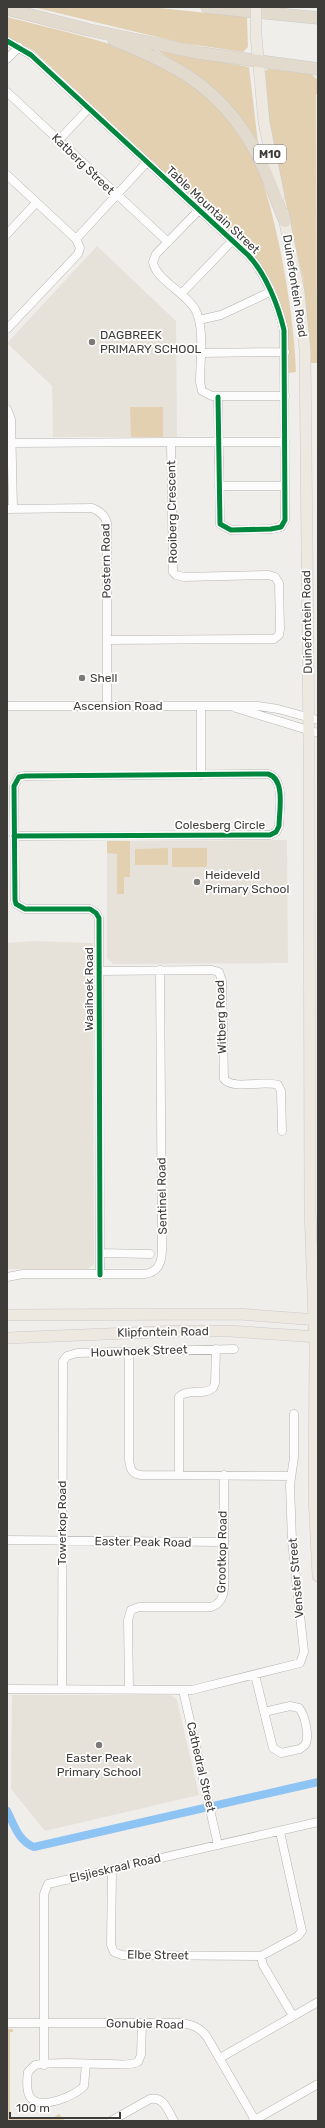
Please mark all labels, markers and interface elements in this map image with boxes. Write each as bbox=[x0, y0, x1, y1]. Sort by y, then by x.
street label: Katberg Street bbox=[49, 131, 117, 198]
road number: M10 bbox=[254, 145, 286, 163]
street label: Table Mountain Street bbox=[164, 163, 263, 257]
street label: Duinefontein Road bbox=[280, 234, 310, 338]
place label: DAGBREEK PRIMARY SCHOOL bbox=[100, 328, 202, 356]
marker: DAGBREEK PRIMARY SCHOOL bbox=[87, 337, 97, 347]
street label: Rooiberg Crescent bbox=[164, 460, 180, 564]
street label: Postern Road bbox=[98, 523, 114, 599]
street label: Duinefontein Road bbox=[299, 570, 315, 674]
place label: Shell bbox=[90, 671, 117, 685]
marker: Shell bbox=[77, 673, 87, 683]
street label: Ascension Road bbox=[73, 699, 163, 713]
street label: Colesberg Circle bbox=[175, 818, 266, 832]
place label: Heideveld Primary School bbox=[205, 868, 289, 896]
marker: Heideveld Primary School bbox=[192, 877, 202, 887]
street label: Waaihoek Road bbox=[82, 947, 96, 1031]
street label: Witberg Road bbox=[213, 980, 229, 1054]
street label: Sentinel Road bbox=[154, 1157, 170, 1235]
street label: Klipfontein Road bbox=[117, 1324, 209, 1340]
street label: Houwhoek Street bbox=[90, 1342, 188, 1360]
street label: Towerkop Road bbox=[55, 1481, 69, 1565]
street label: Grootkop Road bbox=[214, 1511, 230, 1593]
street label: Easter Peak Road bbox=[94, 1534, 192, 1550]
street label: Venster Street bbox=[285, 1537, 306, 1619]
street label: Cathedral Street bbox=[184, 1721, 218, 1814]
marker: Easter Peak Primary School bbox=[94, 1740, 104, 1750]
place label: Easter Peak Primary School bbox=[57, 1751, 141, 1779]
street label: Elsjieskraal Road bbox=[68, 1851, 162, 1885]
street label: Elbe Street bbox=[127, 1947, 189, 1963]
street label: Gonubie Road bbox=[106, 2016, 184, 2032]
scale bar bbox=[10, 2094, 120, 2120]
text: 100 m bbox=[16, 2101, 50, 2115]

